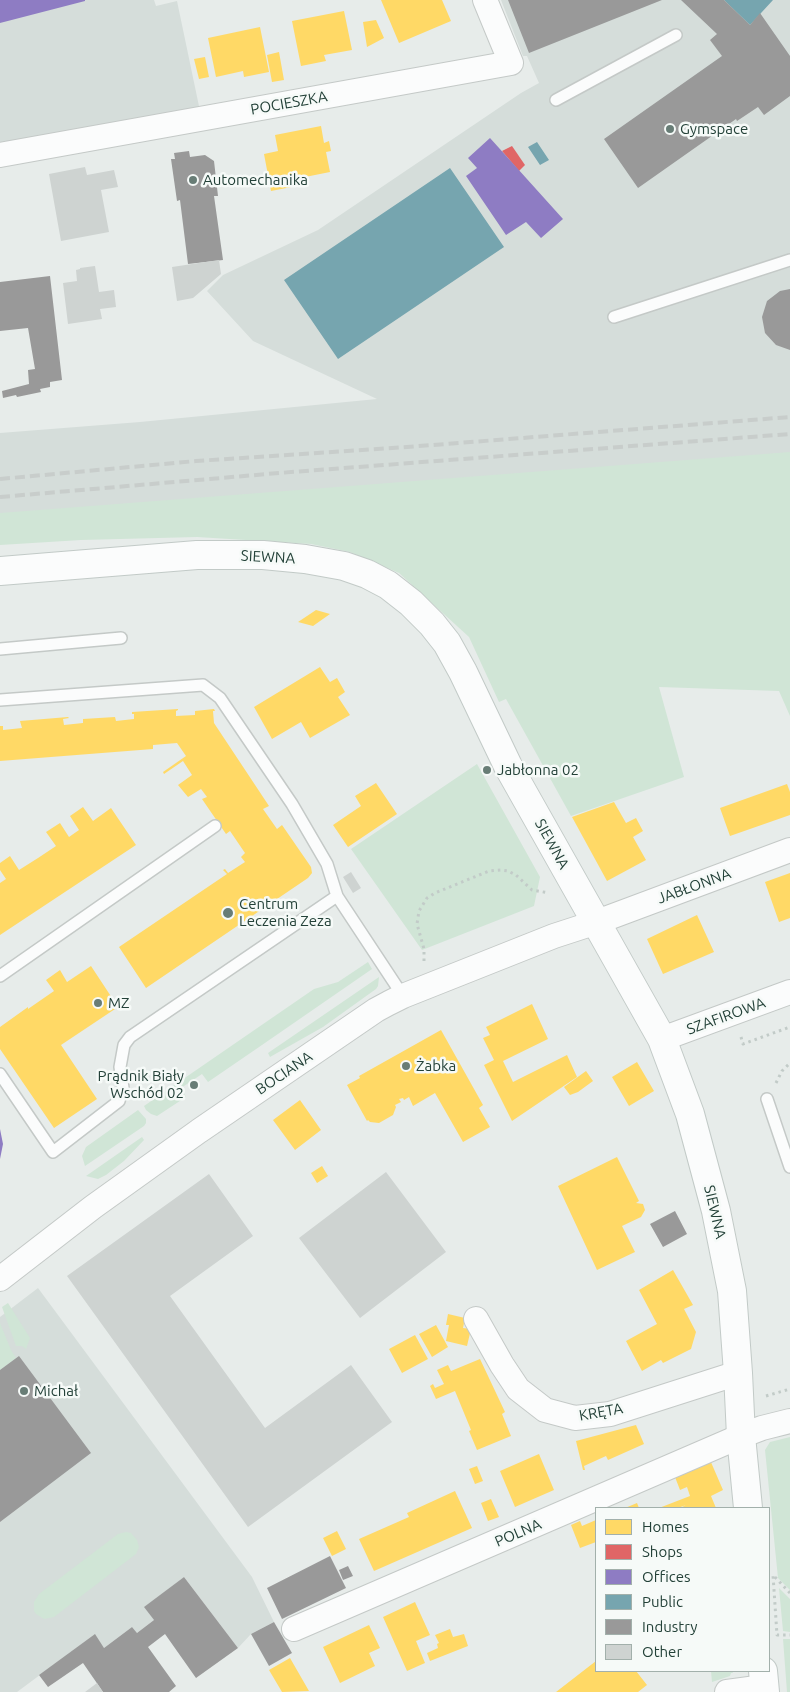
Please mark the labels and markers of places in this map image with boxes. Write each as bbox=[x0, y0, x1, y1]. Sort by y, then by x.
place label: Gymspace bbox=[680, 120, 748, 138]
marker: Gymspace bbox=[664, 123, 676, 135]
place label: Automechanika bbox=[203, 171, 308, 189]
marker: Automechanika bbox=[187, 174, 199, 186]
place label: Jabłonna 02 bbox=[497, 761, 579, 779]
marker: Jabłonna 02 bbox=[481, 764, 493, 776]
place label: Centrum Leczenia Zeza bbox=[239, 895, 332, 930]
marker: Centrum Leczenia Zeza bbox=[221, 906, 235, 920]
place label: MZ bbox=[108, 994, 130, 1012]
marker: MZ bbox=[92, 997, 104, 1009]
place label: Żabka bbox=[416, 1057, 456, 1075]
marker: Żabka bbox=[400, 1060, 412, 1072]
place label: Prądnik Biały Wschód 02 bbox=[98, 1067, 184, 1102]
marker: Prądnik Biały Wschód 02 bbox=[188, 1079, 200, 1091]
place label: Michał bbox=[34, 1382, 78, 1400]
marker: Michał bbox=[18, 1385, 30, 1397]

